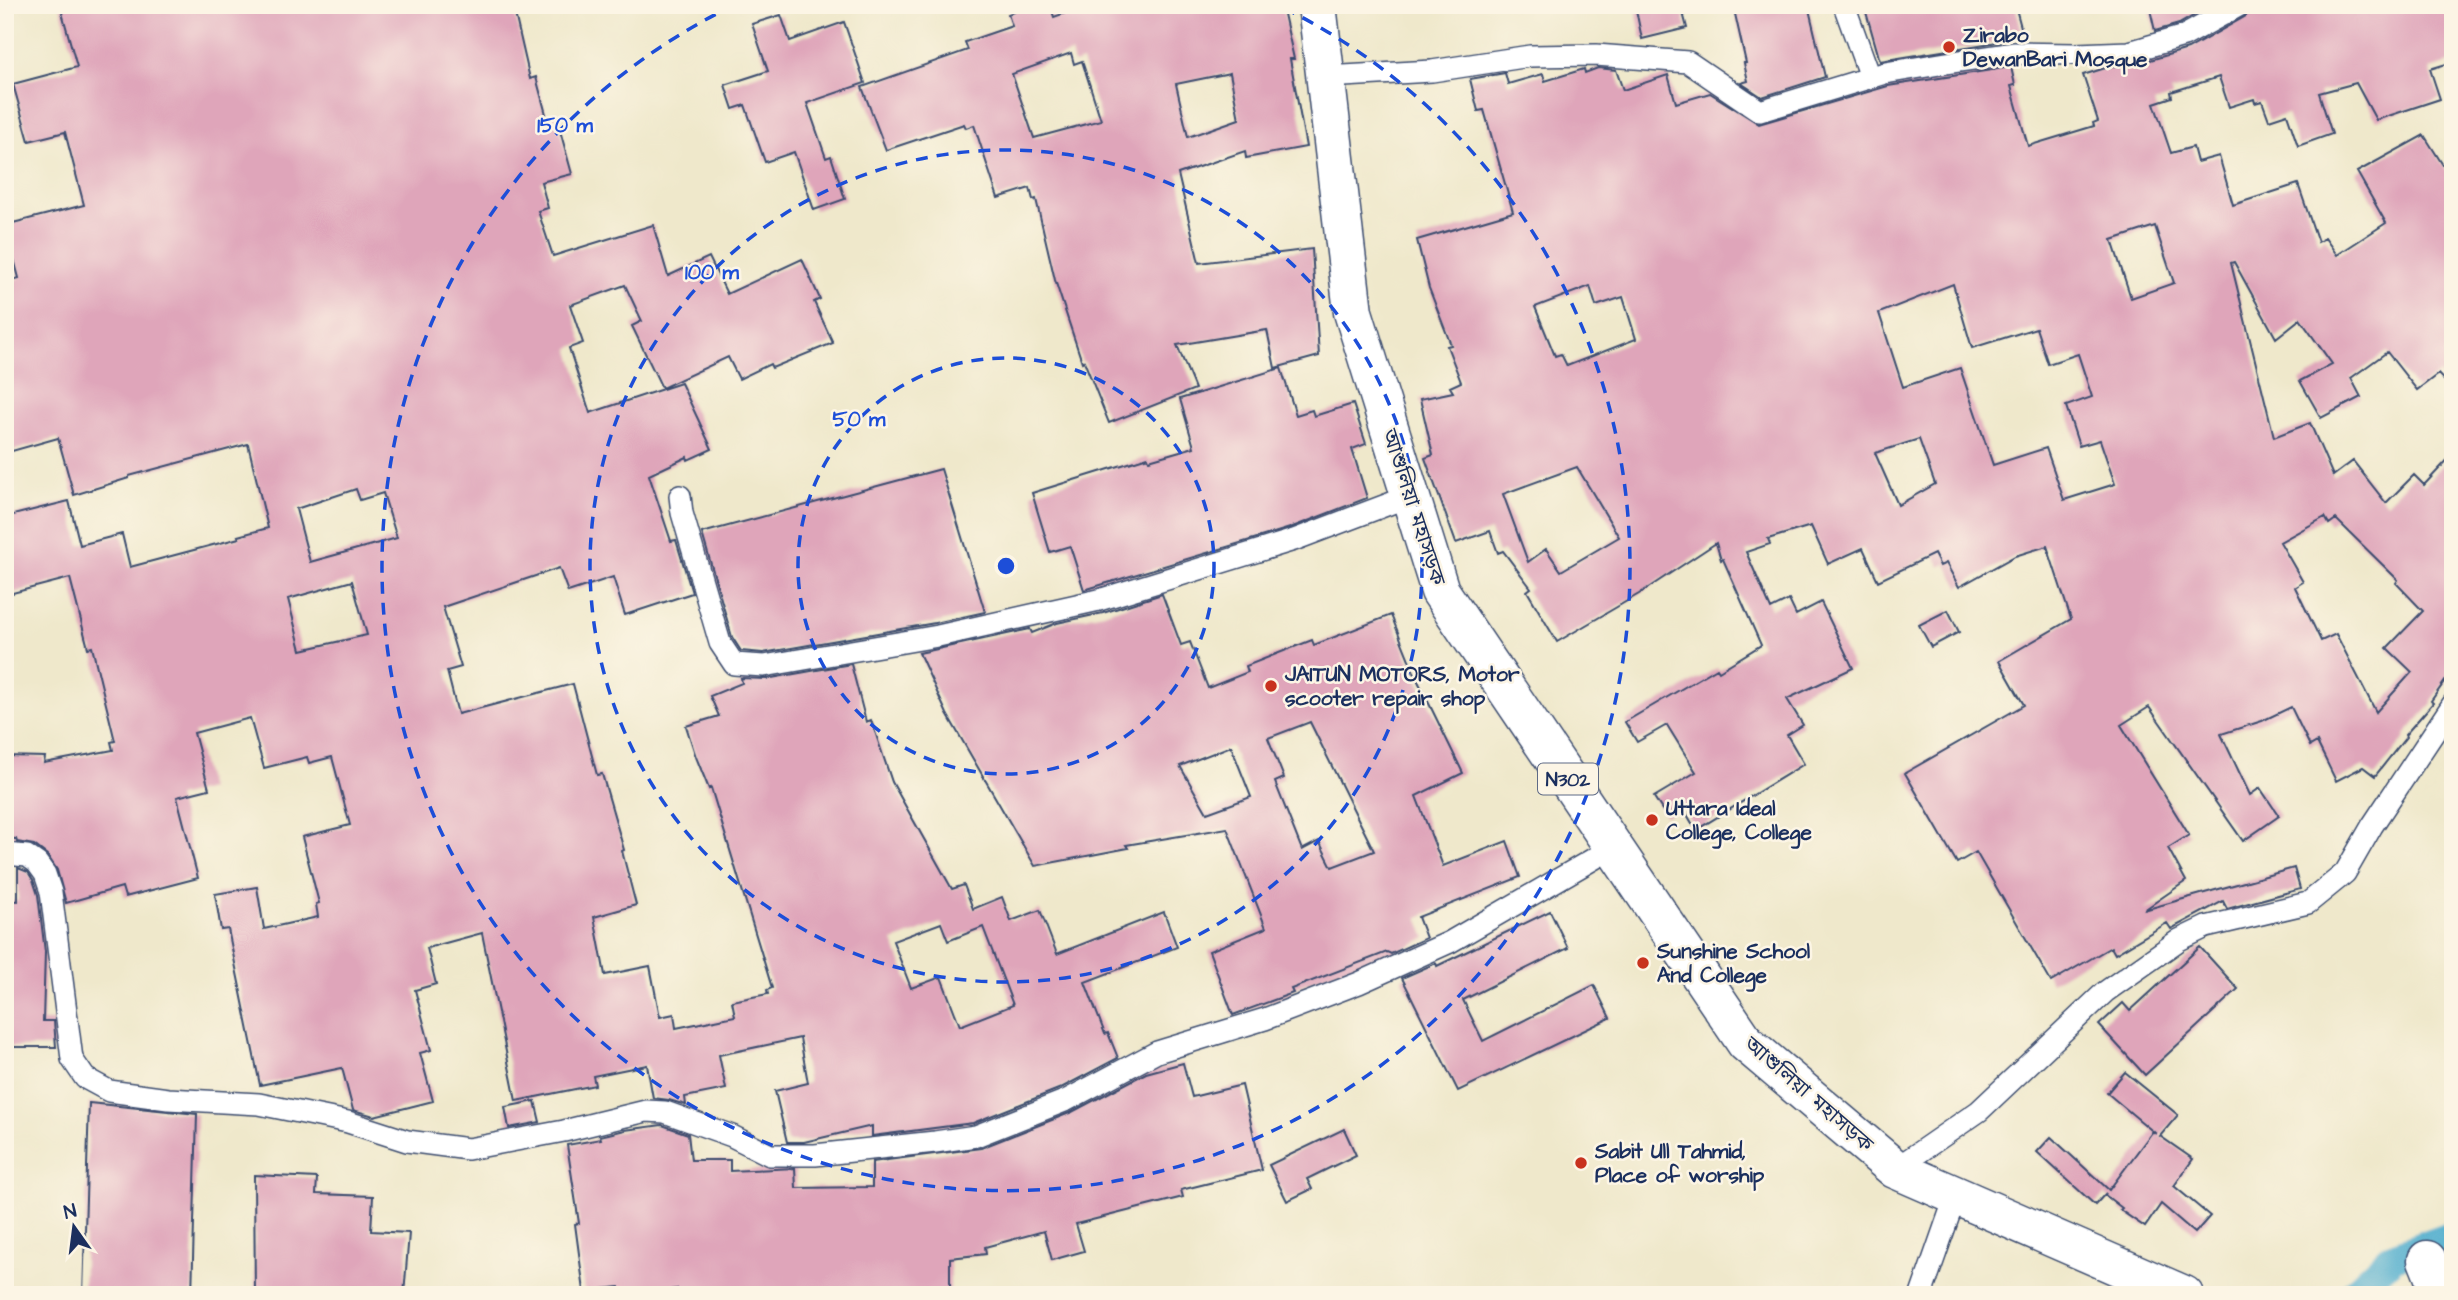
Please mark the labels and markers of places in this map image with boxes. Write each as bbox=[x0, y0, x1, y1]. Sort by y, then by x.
place label: Zirabo DewanBari Mosque bbox=[1963, 21, 2148, 75]
marker: Zirabo DewanBari Mosque bbox=[1941, 39, 1957, 55]
centre of rings bbox=[994, 554, 1018, 578]
place label: JAITUN MOTORS, Motor scooter repair shop bbox=[1284, 660, 1520, 714]
marker: JAITUN MOTORS, Motor scooter repair shop bbox=[1263, 678, 1279, 694]
place label: Uttara Ideal College, College bbox=[1666, 794, 1812, 849]
marker: Uttara Ideal College, College bbox=[1644, 812, 1660, 828]
place label: Sunshine School And College bbox=[1656, 937, 1811, 992]
marker: Sunshine School And College bbox=[1635, 955, 1651, 971]
place label: Sabit Ull Tahmid, Place of worship bbox=[1594, 1137, 1765, 1191]
marker: Sabit Ull Tahmid, Place of worship bbox=[1573, 1155, 1589, 1171]

